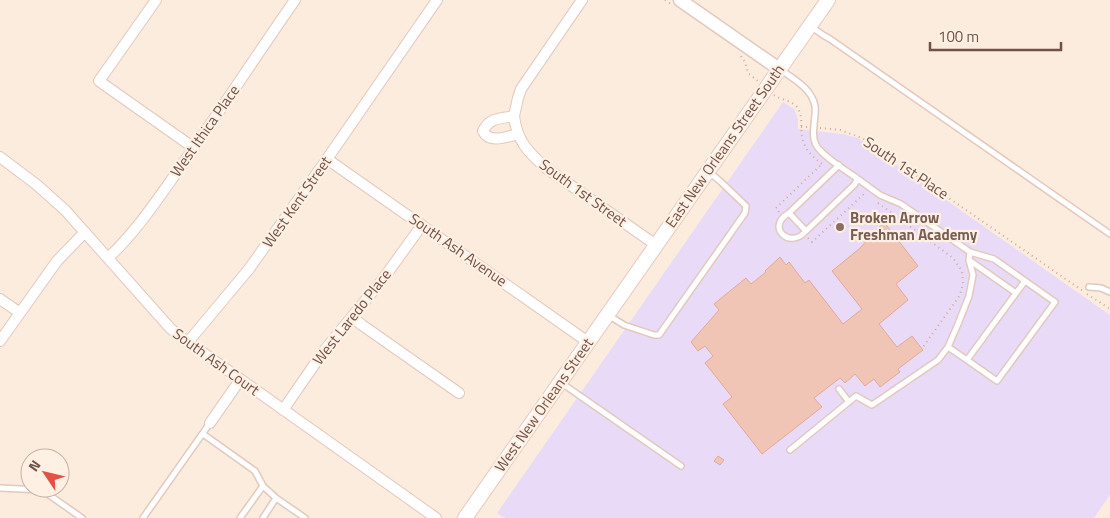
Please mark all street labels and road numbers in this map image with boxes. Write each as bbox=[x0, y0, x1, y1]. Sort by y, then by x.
street label: East New Orleans Street South bbox=[659, 59, 790, 232]
street label: West Ithica Place bbox=[164, 80, 245, 181]
street label: South 1st Place bbox=[859, 131, 954, 205]
street label: West Kent Street bbox=[256, 151, 337, 252]
street label: South 1st Street bbox=[535, 153, 632, 233]
street label: South Ash Avenue bbox=[405, 207, 512, 292]
street label: West Laredo Place bbox=[307, 264, 397, 370]
street label: South Ash Court bbox=[168, 322, 265, 401]
street label: West New Orleans Street bbox=[489, 332, 599, 476]

